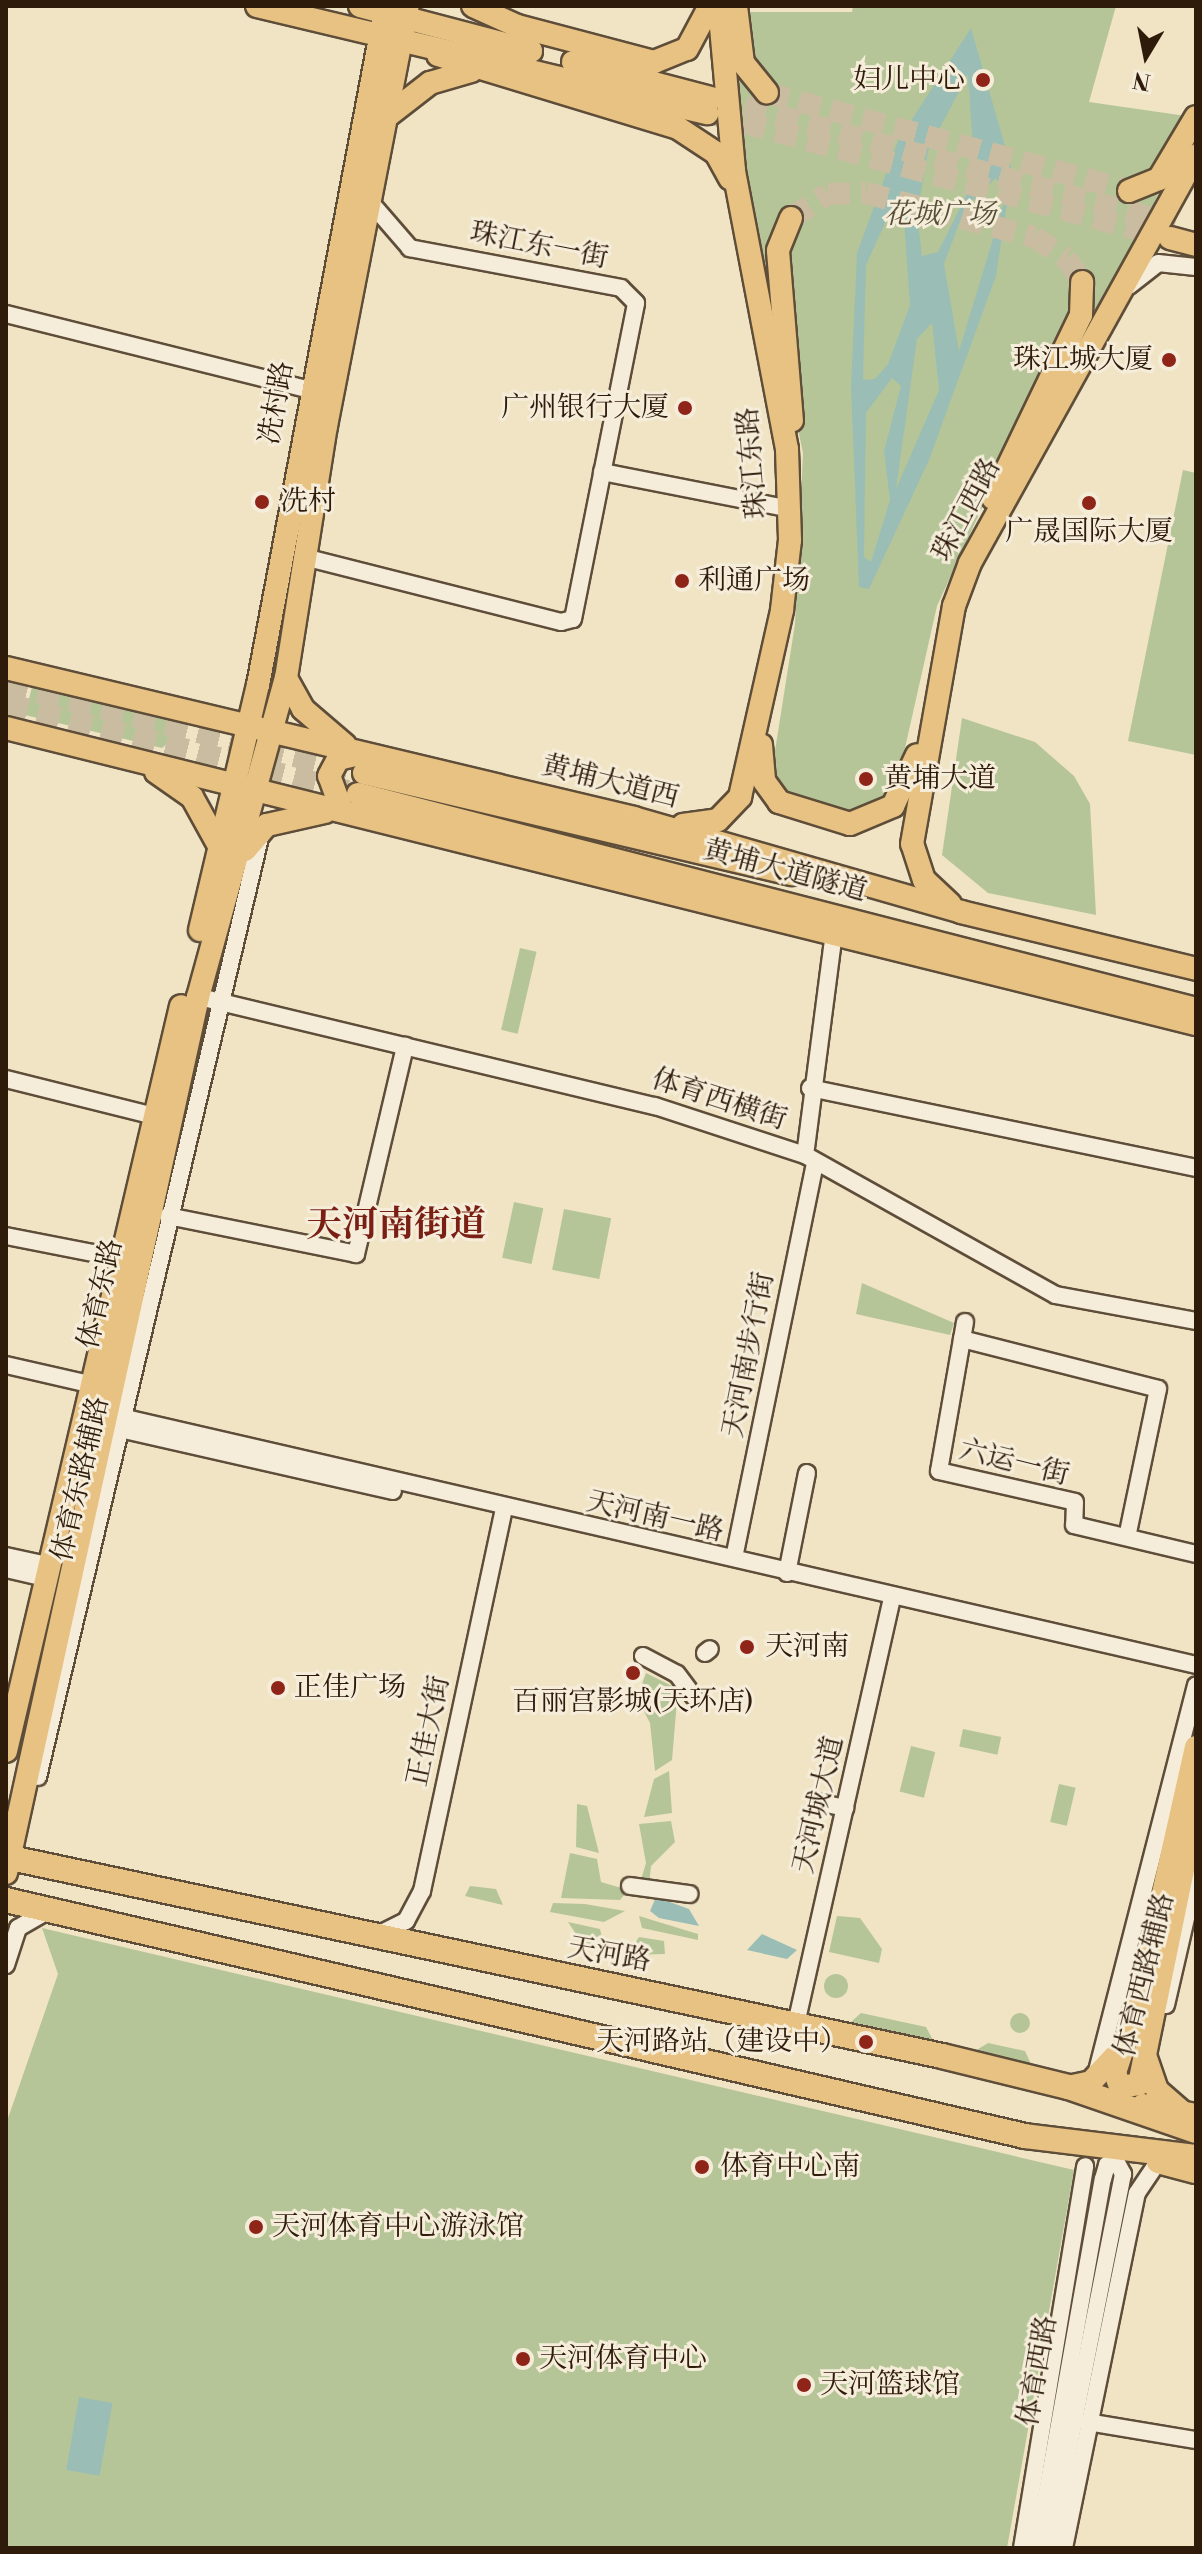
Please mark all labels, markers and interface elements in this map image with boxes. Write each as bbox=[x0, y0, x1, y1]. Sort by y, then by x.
north arrow bbox=[1106, 16, 1186, 96]
place label: 妇儿中心 bbox=[853, 63, 965, 97]
text: N bbox=[1131, 65, 1153, 95]
marker: 妇儿中心 bbox=[972, 69, 994, 91]
park label: 花城广场 bbox=[884, 198, 996, 232]
street label: 珠江东一街 bbox=[467, 216, 611, 276]
place label: 珠江城大厦 bbox=[1013, 343, 1153, 377]
marker: 珠江城大厦 bbox=[1160, 351, 1178, 369]
street label: 冼村路 bbox=[253, 359, 301, 447]
place label: 广州银行大厦 bbox=[501, 391, 669, 425]
marker: 广州银行大厦 bbox=[676, 399, 694, 417]
street label: 珠江东路 bbox=[731, 406, 775, 520]
street label: 珠江西路 bbox=[926, 453, 1008, 567]
place label: 冼村 bbox=[280, 485, 336, 519]
marker: 冼村 bbox=[251, 491, 273, 513]
marker: 广晟国际大厦 bbox=[1080, 494, 1098, 512]
place label: 广晟国际大厦 bbox=[1005, 515, 1173, 549]
place label: 利通广场 bbox=[698, 564, 810, 598]
marker: 利通广场 bbox=[673, 572, 691, 590]
street label: 黄埔大道西 bbox=[538, 749, 682, 815]
place label: 黄埔大道 bbox=[884, 762, 996, 796]
marker: 黄埔大道 bbox=[855, 768, 877, 790]
street label: 黄埔大道隧道 bbox=[700, 833, 870, 909]
street label: 体育西横街 bbox=[647, 1062, 791, 1138]
district label: 天河南街道 bbox=[306, 1204, 486, 1248]
street label: 体育东路 bbox=[72, 1236, 130, 1352]
street label: 天河南步行街 bbox=[716, 1269, 782, 1441]
street label: 体育东路辅路 bbox=[46, 1393, 116, 1565]
street label: 六运一街 bbox=[956, 1433, 1072, 1493]
street label: 天河南一路 bbox=[583, 1485, 727, 1549]
place label: 天河南 bbox=[765, 1630, 849, 1664]
marker: 天河南 bbox=[736, 1636, 758, 1658]
marker: 百丽宫影城(天环店) bbox=[624, 1664, 642, 1682]
place label: 正佳广场 bbox=[294, 1671, 406, 1705]
street label: 正佳大街 bbox=[401, 1673, 457, 1789]
marker: 正佳广场 bbox=[269, 1679, 287, 1697]
place label: 百丽宫影城(天环店) bbox=[512, 1685, 754, 1719]
street label: 天河城大道 bbox=[787, 1733, 851, 1877]
street label: 体育西路辅路 bbox=[1108, 1889, 1182, 2061]
street label: 天河路 bbox=[565, 1931, 653, 1979]
place label: 天河路站（建设中） bbox=[596, 2025, 848, 2059]
marker: 天河路站（建设中） bbox=[855, 2031, 877, 2053]
place label: 体育中心南 bbox=[720, 2150, 860, 2184]
marker: 体育中心南 bbox=[691, 2156, 713, 2178]
place label: 天河体育中心游泳馆 bbox=[272, 2210, 524, 2244]
marker: 天河体育中心游泳馆 bbox=[247, 2218, 265, 2236]
street label: 体育西路 bbox=[1012, 2313, 1064, 2429]
place label: 天河体育中心 bbox=[539, 2342, 707, 2376]
marker: 天河体育中心 bbox=[514, 2350, 532, 2368]
place label: 天河篮球馆 bbox=[820, 2368, 960, 2402]
marker: 天河篮球馆 bbox=[795, 2376, 813, 2394]

